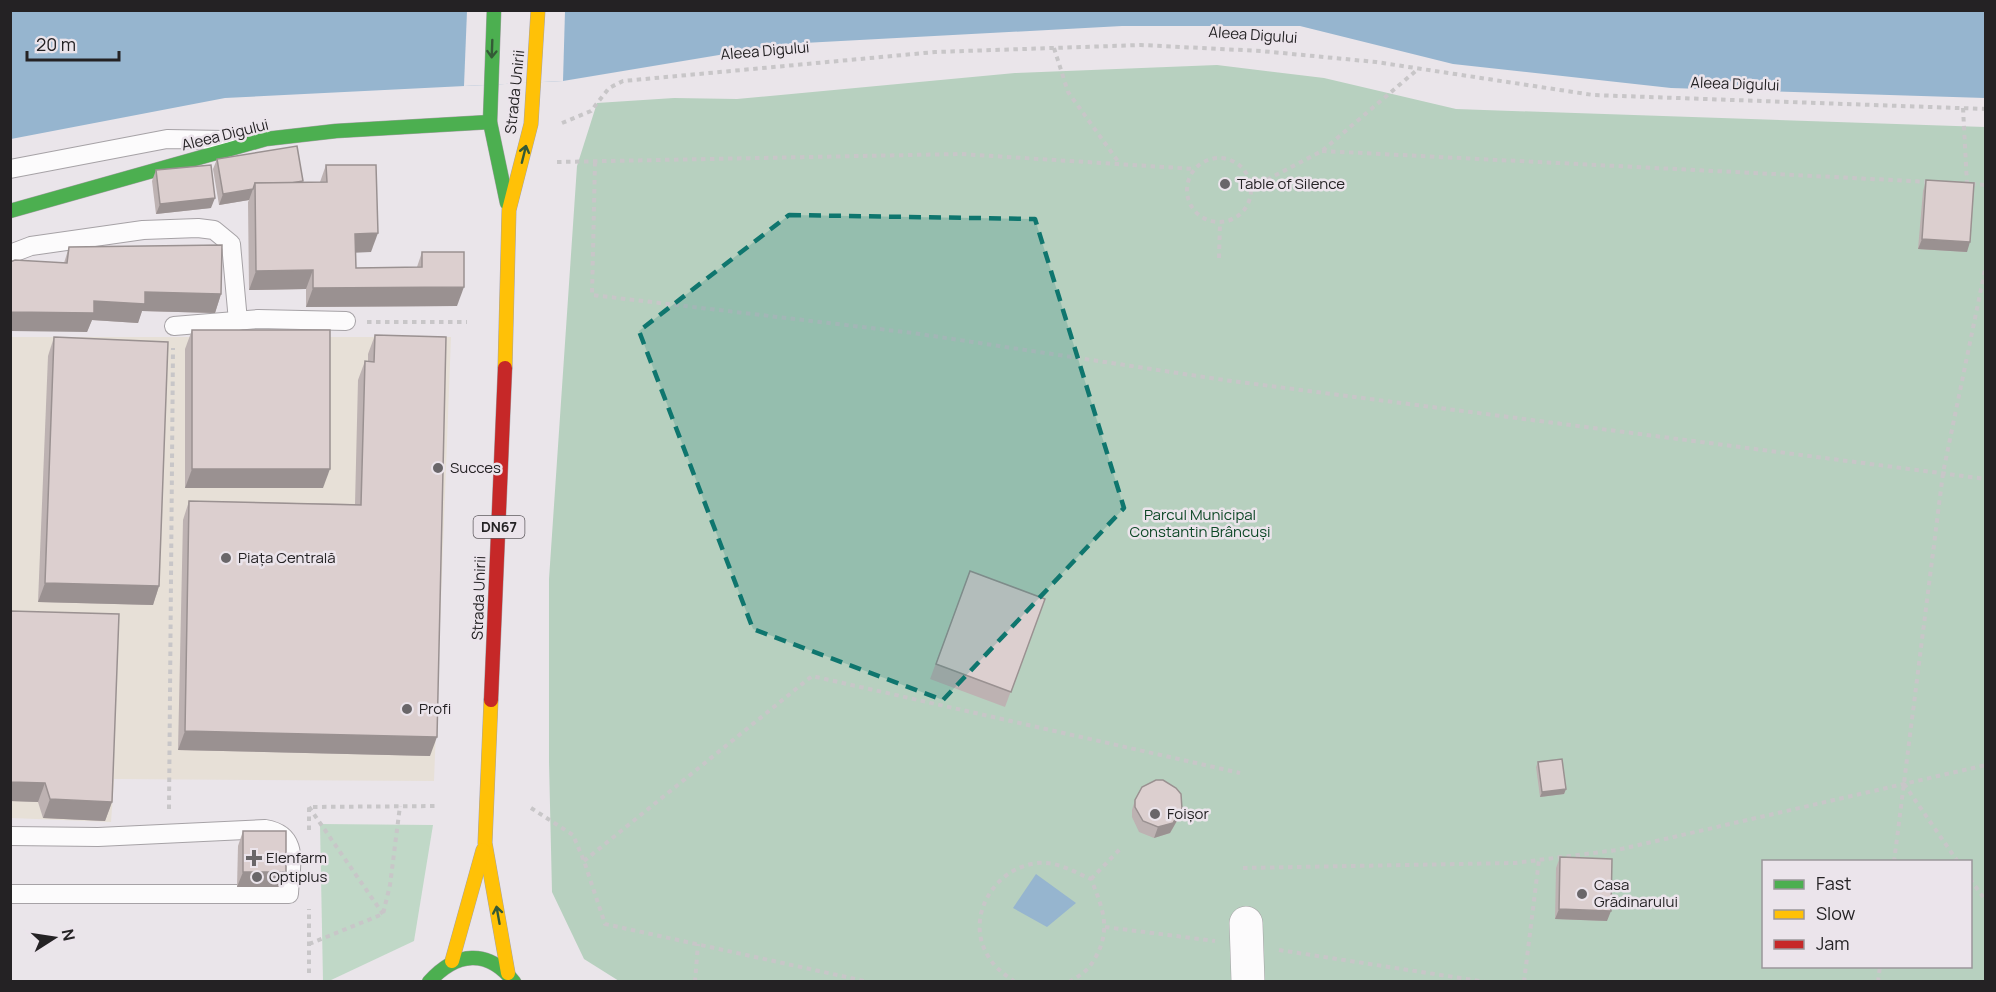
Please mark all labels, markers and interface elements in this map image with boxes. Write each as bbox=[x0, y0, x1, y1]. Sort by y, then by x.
street label: Aleea Digului bbox=[1208, 21, 1298, 48]
scale bar bbox=[27, 24, 118, 62]
text: 20 m bbox=[36, 32, 76, 56]
street label: Aleea Digului bbox=[720, 36, 810, 65]
one-way arrow bbox=[487, 39, 498, 58]
street label: Strada Unirii bbox=[500, 49, 529, 135]
street label: Aleea Digului bbox=[1690, 71, 1780, 96]
street label: Aleea Digului bbox=[179, 114, 271, 155]
one-way arrow bbox=[518, 145, 530, 164]
place label: Table of Silence bbox=[1237, 173, 1345, 194]
marker: Table of Silence bbox=[1218, 177, 1232, 191]
place label: Succes bbox=[450, 457, 501, 478]
marker: Succes bbox=[431, 461, 445, 475]
park label: Parcul Municipal Constantin Brâncuși bbox=[1129, 504, 1271, 542]
road number: DN67 bbox=[474, 516, 524, 538]
place label: Piața Centrală bbox=[238, 547, 336, 568]
marker: Piața Centrală bbox=[219, 551, 233, 565]
street label: Strada Unirii bbox=[467, 556, 490, 640]
place label: Profi bbox=[419, 698, 451, 719]
marker: Profi bbox=[400, 702, 414, 716]
place label: Foișor bbox=[1167, 803, 1209, 824]
marker: Foișor bbox=[1148, 807, 1162, 821]
place label: Elenfarm bbox=[266, 847, 327, 868]
marker: Elenfarm bbox=[247, 851, 261, 865]
legend bbox=[1762, 860, 1972, 968]
place label: Optiplus bbox=[269, 866, 328, 887]
marker: Optiplus bbox=[250, 870, 264, 884]
text: Fast bbox=[1816, 871, 1851, 895]
place label: Casa Grădinarului bbox=[1594, 874, 1678, 912]
marker: Casa Grădinarului bbox=[1575, 887, 1589, 901]
text: Slow bbox=[1816, 901, 1856, 925]
one-way arrow bbox=[492, 906, 503, 925]
north arrow bbox=[24, 908, 84, 968]
text: N bbox=[57, 927, 81, 943]
text: Jam bbox=[1816, 931, 1850, 955]

